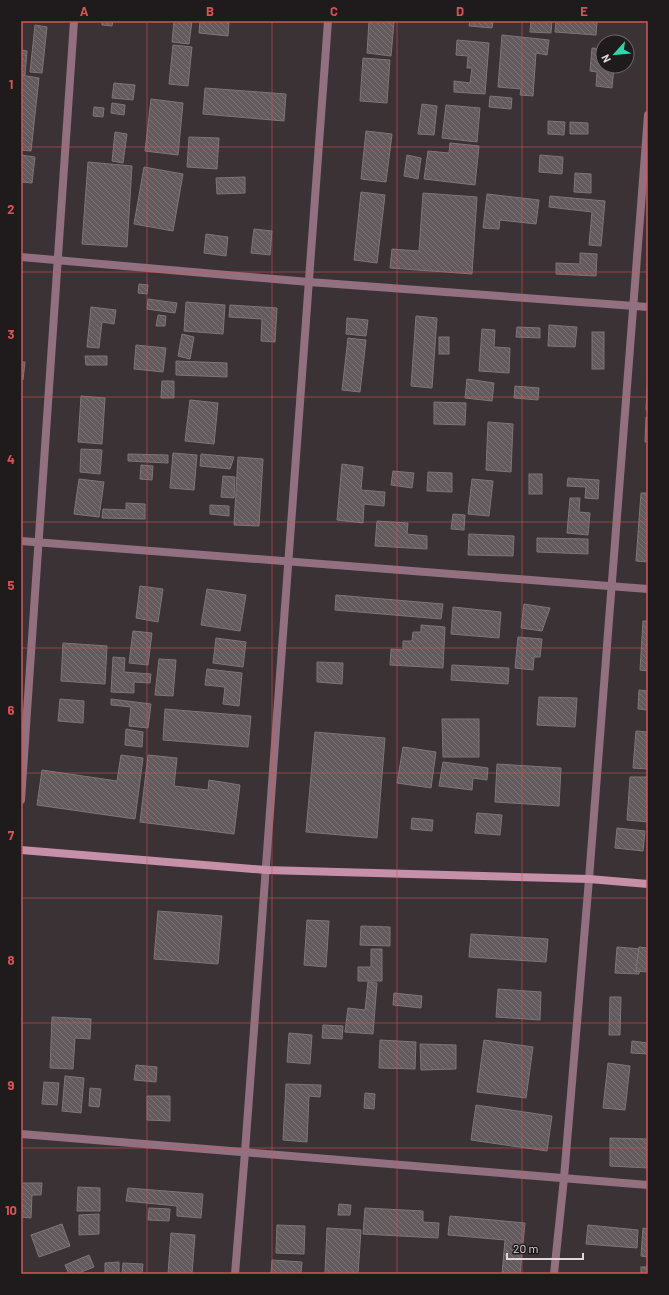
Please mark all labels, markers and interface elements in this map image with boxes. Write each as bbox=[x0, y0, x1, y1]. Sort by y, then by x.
text: A bbox=[80, 3, 89, 19]
text: B bbox=[206, 3, 214, 19]
text: C bbox=[330, 3, 338, 19]
text: D bbox=[456, 3, 464, 19]
text: E bbox=[580, 3, 588, 19]
north arrow bbox=[595, 34, 635, 74]
text: N bbox=[598, 53, 613, 65]
text: 1 bbox=[9, 76, 13, 92]
text: 2 bbox=[7, 201, 15, 217]
text: 3 bbox=[7, 326, 15, 342]
text: 4 bbox=[7, 451, 15, 467]
text: 5 bbox=[7, 577, 15, 593]
text: 6 bbox=[8, 702, 15, 718]
text: 7 bbox=[8, 827, 15, 843]
text: 8 bbox=[7, 952, 15, 968]
text: 9 bbox=[8, 1077, 15, 1093]
text: 10 bbox=[5, 1202, 17, 1218]
scale bar bbox=[507, 1235, 583, 1261]
text: 20 m bbox=[513, 1241, 539, 1255]

